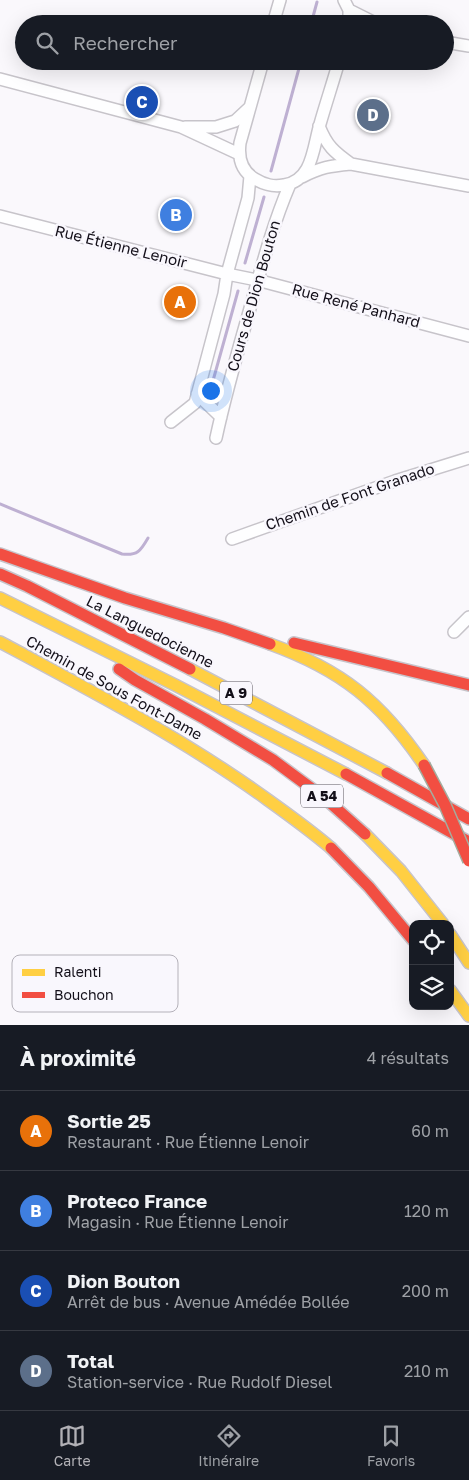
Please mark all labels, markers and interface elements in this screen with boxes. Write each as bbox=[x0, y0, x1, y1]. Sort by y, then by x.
search box bbox=[15, 15, 454, 70]
icon: search bbox=[33, 29, 61, 57]
text: Rechercher bbox=[73, 31, 178, 54]
pin: C bbox=[126, 83, 158, 121]
pin: D bbox=[357, 96, 389, 134]
pin: B bbox=[160, 196, 192, 234]
street label: Cours de Dion Bouton bbox=[223, 218, 283, 373]
street label: Rue Étienne Lenoir bbox=[53, 221, 189, 271]
street label: Rue René Panhard bbox=[290, 279, 422, 331]
pin: A bbox=[164, 283, 196, 321]
your location bbox=[198, 378, 224, 404]
street label: Chemin de Font Granado bbox=[263, 459, 436, 533]
street label: La Languedocienne bbox=[84, 591, 217, 671]
street label: Chemin de Sous Font-Dame bbox=[23, 631, 206, 743]
road number: A 9 bbox=[220, 681, 252, 704]
road number: A 54 bbox=[301, 784, 343, 808]
map controls bbox=[409, 920, 454, 1010]
button: locate bbox=[409, 920, 454, 965]
legend bbox=[12, 955, 178, 1012]
text: Ralenti bbox=[54, 963, 102, 980]
button: layers bbox=[409, 965, 454, 1010]
text: Bouchon bbox=[54, 986, 114, 1003]
text: À proximité bbox=[20, 1045, 136, 1071]
text: 4 résultats bbox=[367, 1048, 449, 1068]
text: Sortie 25 bbox=[67, 1109, 151, 1132]
text: A bbox=[30, 1121, 42, 1141]
text: 60 m bbox=[411, 1121, 449, 1141]
text: Restaurant · Rue Étienne Lenoir bbox=[67, 1132, 309, 1152]
text: Proteco France bbox=[67, 1189, 207, 1212]
text: B bbox=[30, 1201, 42, 1221]
text: 120 m bbox=[404, 1201, 449, 1221]
text: Magasin · Rue Étienne Lenoir bbox=[67, 1212, 289, 1232]
text: Dion Bouton bbox=[67, 1269, 180, 1292]
text: C bbox=[30, 1281, 42, 1301]
text: 200 m bbox=[402, 1281, 449, 1301]
text: Arrêt de bus · Avenue Amédée Bollée bbox=[67, 1292, 350, 1312]
text: Total bbox=[67, 1349, 114, 1372]
text: D bbox=[30, 1361, 42, 1381]
text: 210 m bbox=[404, 1361, 449, 1381]
text: Station-service · Rue Rudolf Diesel bbox=[67, 1372, 332, 1392]
tab: Carte bbox=[54, 1422, 91, 1469]
tab: Itinéraire bbox=[198, 1422, 259, 1469]
tab: Favoris bbox=[367, 1422, 415, 1469]

